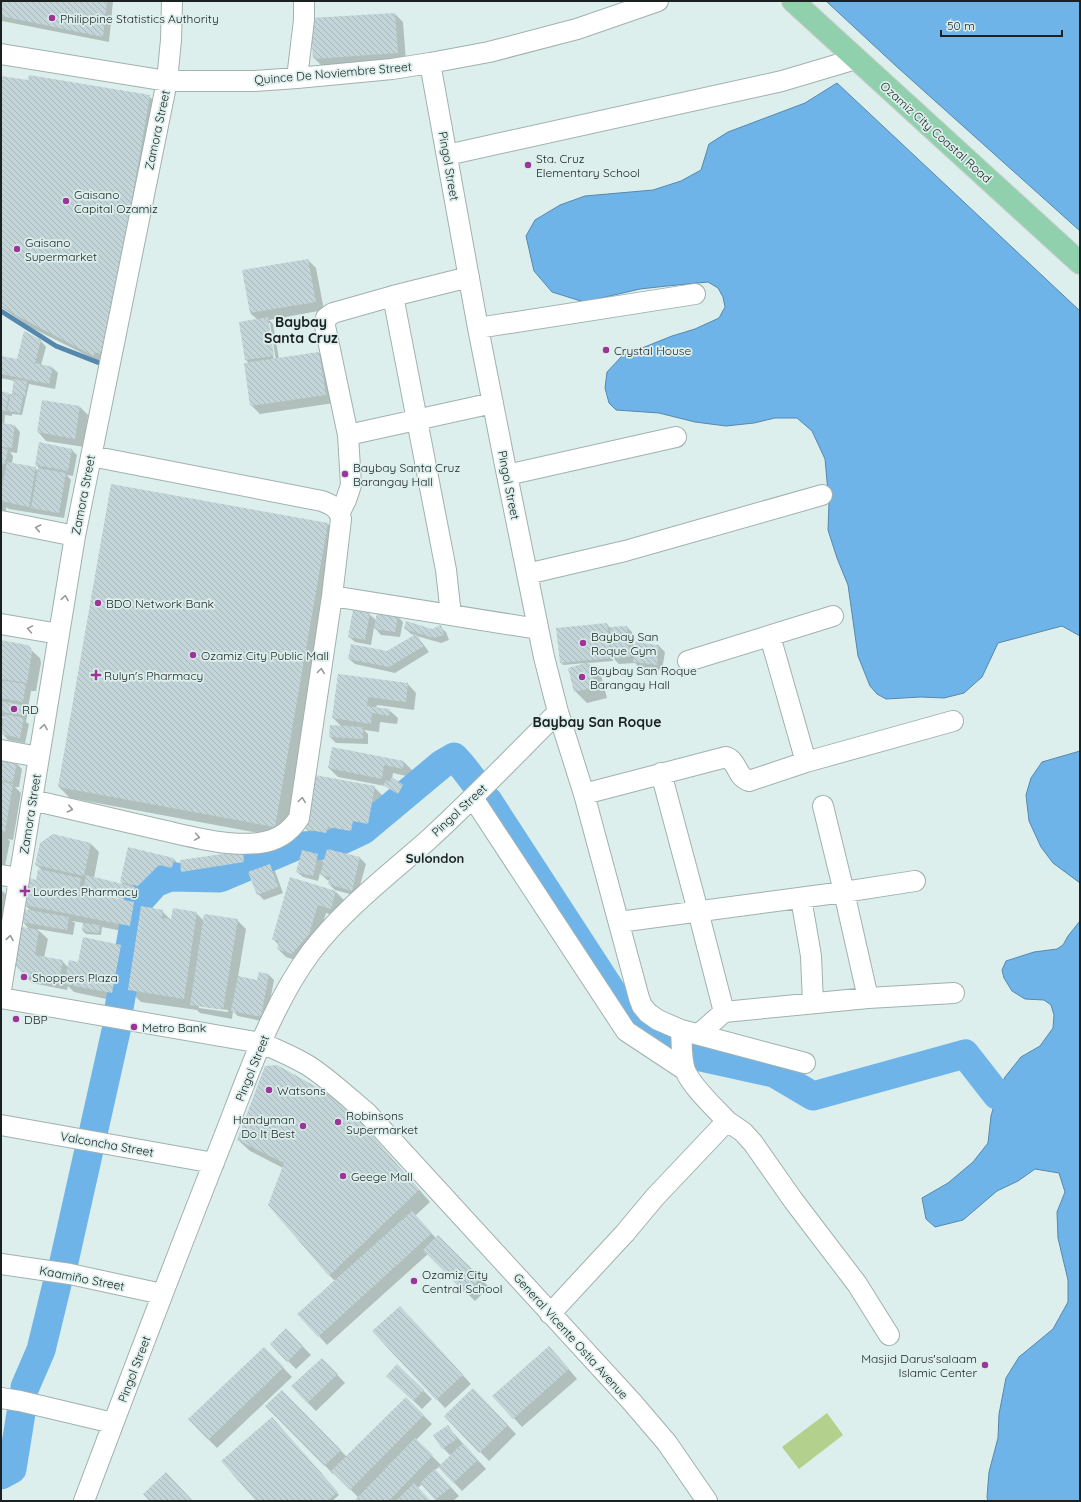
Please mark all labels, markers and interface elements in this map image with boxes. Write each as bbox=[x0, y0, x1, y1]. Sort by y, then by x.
place label: Philippine Statistics Authority bbox=[60, 11, 219, 26]
scale bar bbox=[941, 12, 1062, 38]
marker: Philippine Statistics Authority bbox=[47, 13, 57, 23]
text: 50 m bbox=[947, 18, 975, 33]
street label: Quince De Noviembre Street bbox=[254, 59, 412, 87]
street label: Ozamiz City Coastal Road bbox=[877, 78, 995, 186]
street label: Zamora Street bbox=[141, 89, 173, 171]
street label: Pingol Street bbox=[436, 130, 462, 202]
place label: Sta. Cruz Elementary School bbox=[536, 151, 640, 180]
marker: Sta. Cruz Elementary School bbox=[523, 160, 533, 170]
place label: Gaisano Capital Ozamiz bbox=[74, 187, 158, 216]
marker: Gaisano Capital Ozamiz bbox=[61, 196, 71, 206]
place label: Gaisano Supermarket bbox=[25, 235, 97, 264]
marker: Gaisano Supermarket bbox=[12, 244, 22, 254]
district label: Baybay Santa Cruz bbox=[264, 313, 338, 347]
place label: Crystal House bbox=[614, 343, 692, 358]
marker: Crystal House bbox=[601, 345, 611, 355]
street label: Pingol Street bbox=[495, 449, 523, 521]
street label: Zamora Street bbox=[68, 454, 98, 536]
place label: Baybay Santa Cruz Barangay Hall bbox=[353, 460, 460, 489]
marker: Baybay Santa Cruz Barangay Hall bbox=[340, 469, 350, 479]
one-way arrow bbox=[35, 524, 41, 533]
one-way arrow bbox=[60, 595, 69, 601]
place label: BDO Network Bank bbox=[106, 596, 214, 611]
marker: BDO Network Bank bbox=[93, 598, 103, 608]
one-way arrow bbox=[27, 625, 33, 634]
place label: Baybay San Roque Gym bbox=[591, 629, 659, 658]
marker: Baybay San Roque Gym bbox=[578, 638, 588, 648]
place label: Ozamiz City Public Mall bbox=[201, 648, 329, 663]
marker: Ozamiz City Public Mall bbox=[188, 650, 198, 660]
place label: Baybay San Roque Barangay Hall bbox=[590, 663, 697, 692]
place label: Rulyn's Pharmacy bbox=[104, 668, 203, 683]
one-way arrow bbox=[316, 668, 325, 674]
marker: Rulyn's Pharmacy bbox=[91, 670, 101, 680]
marker: Baybay San Roque Barangay Hall bbox=[577, 672, 587, 682]
place label: RD bbox=[22, 702, 39, 717]
marker: RD bbox=[9, 704, 19, 714]
district label: Baybay San Roque bbox=[533, 713, 661, 731]
one-way arrow bbox=[39, 724, 48, 730]
street label: Zamora Street bbox=[16, 773, 44, 855]
street label: Pingol Street bbox=[428, 781, 490, 839]
one-way arrow bbox=[297, 797, 306, 803]
one-way arrow bbox=[66, 804, 73, 813]
one-way arrow bbox=[194, 833, 200, 841]
district label: Sulondon bbox=[406, 850, 464, 866]
place label: Lourdes Pharmacy bbox=[33, 884, 138, 899]
marker: Lourdes Pharmacy bbox=[20, 886, 30, 896]
one-way arrow bbox=[5, 935, 13, 941]
place label: Shoppers Plaza bbox=[32, 970, 118, 985]
marker: Shoppers Plaza bbox=[19, 972, 29, 982]
place label: DBP bbox=[24, 1012, 48, 1027]
marker: DBP bbox=[11, 1014, 21, 1024]
place label: Metro Bank bbox=[142, 1020, 206, 1035]
marker: Metro Bank bbox=[129, 1022, 139, 1032]
street label: Pingol Street bbox=[232, 1033, 272, 1103]
place label: Watsons bbox=[277, 1083, 326, 1098]
marker: Watsons bbox=[264, 1085, 274, 1095]
place label: Robinsons Supermarket bbox=[346, 1108, 418, 1137]
place label: Handyman Do It Best bbox=[233, 1112, 295, 1141]
marker: Robinsons Supermarket bbox=[333, 1117, 343, 1127]
marker: Handyman Do It Best bbox=[298, 1121, 308, 1131]
street label: Valconcha Street bbox=[59, 1128, 155, 1160]
place label: Geege Mall bbox=[351, 1169, 413, 1184]
marker: Geege Mall bbox=[338, 1171, 348, 1181]
street label: Kaamiño Street bbox=[38, 1262, 126, 1294]
place label: Ozamiz City Central School bbox=[422, 1267, 502, 1296]
street label: General Vicente Ostia Avenue bbox=[510, 1270, 632, 1402]
marker: Ozamiz City Central School bbox=[409, 1276, 419, 1286]
street label: Pingol Street bbox=[114, 1334, 154, 1404]
place label: Masjid Darus'salaam Islamic Center bbox=[861, 1351, 977, 1380]
marker: Masjid Darus'salaam Islamic Center bbox=[980, 1360, 990, 1370]

